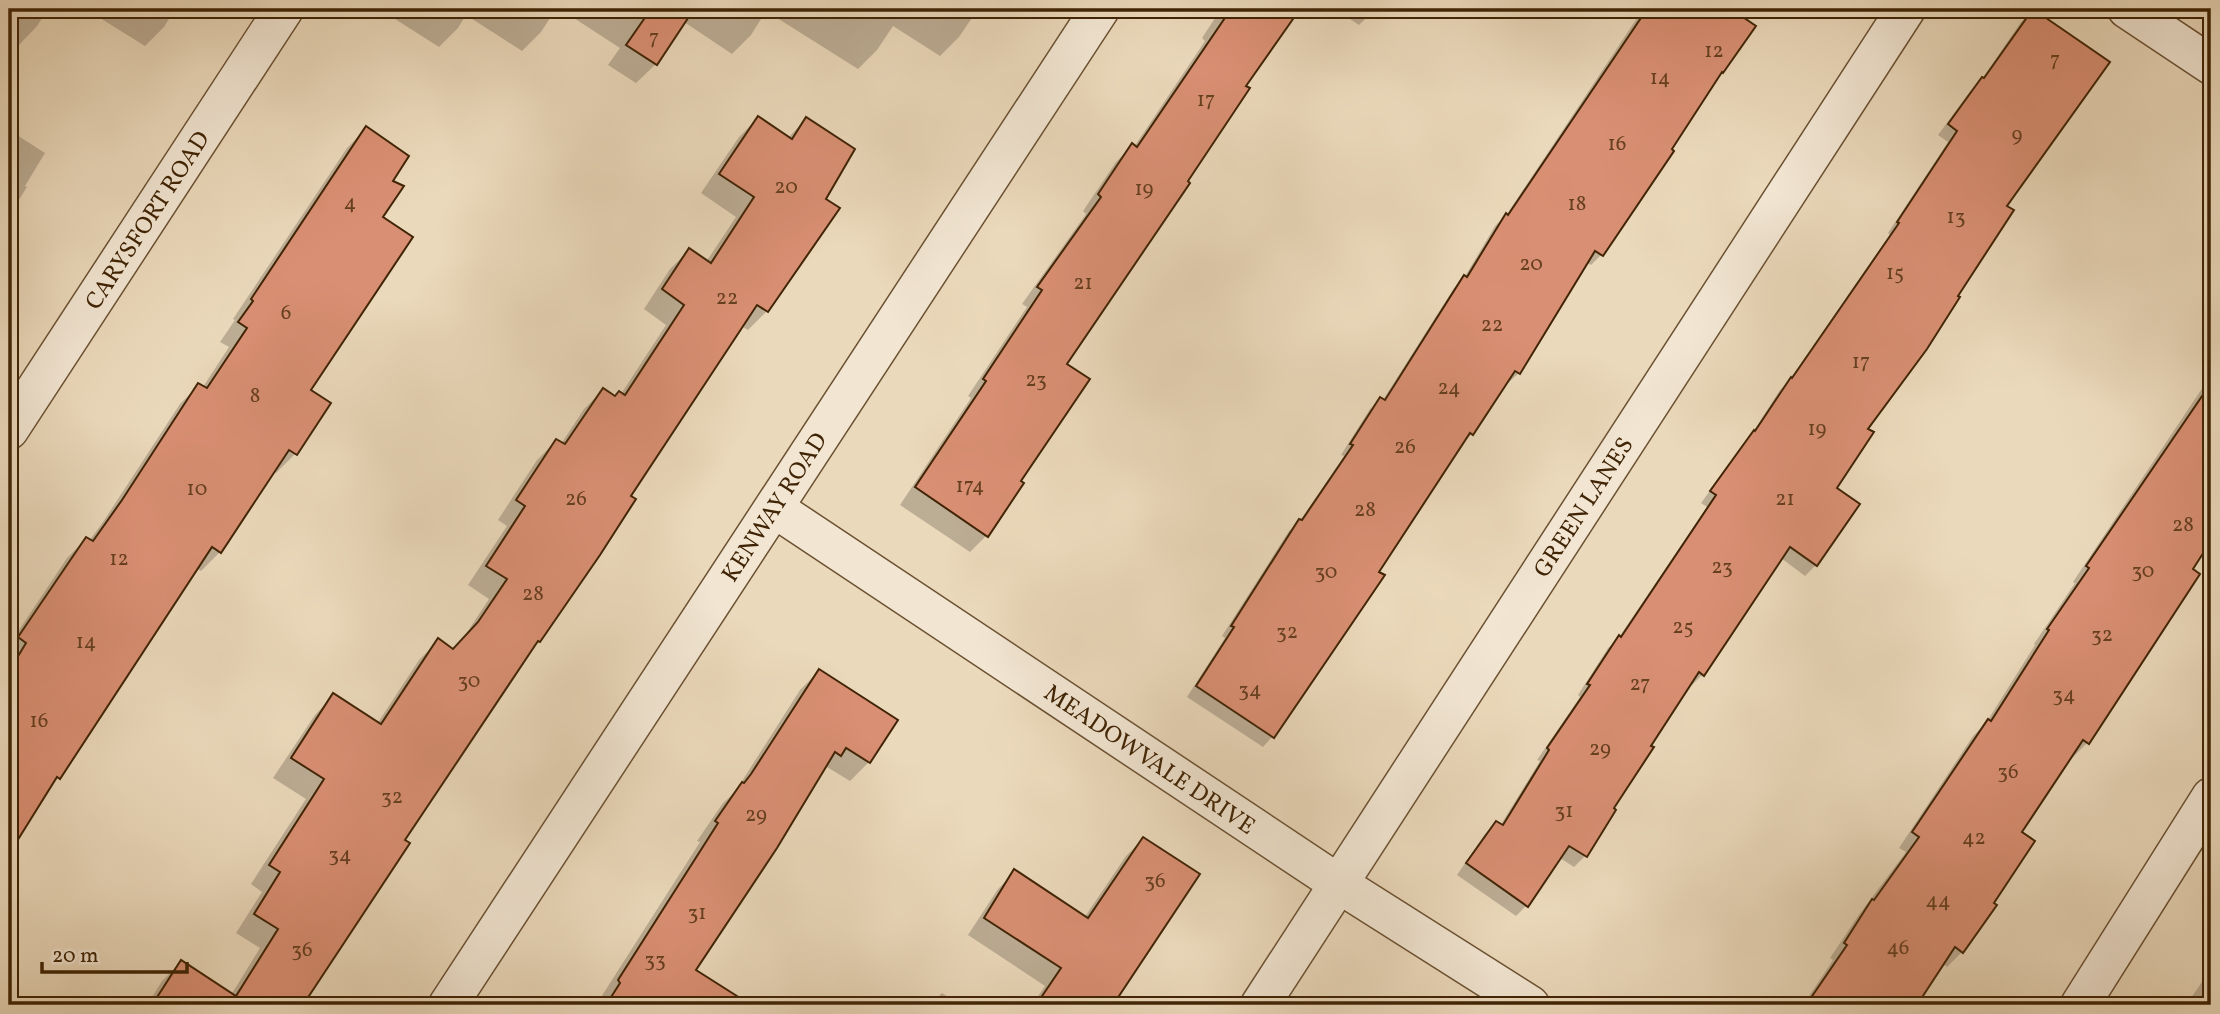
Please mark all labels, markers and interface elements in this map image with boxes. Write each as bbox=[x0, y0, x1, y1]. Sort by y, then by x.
house number: 7 bbox=[649, 24, 659, 53]
house number: 12 bbox=[1704, 37, 1724, 66]
house number: 7 bbox=[2050, 46, 2060, 75]
house number: 14 bbox=[1650, 64, 1670, 93]
house number: 17 bbox=[1197, 86, 1215, 115]
house number: 9 bbox=[2012, 121, 2023, 150]
street label: CARYSFORT ROAD bbox=[78, 125, 219, 317]
house number: 16 bbox=[1608, 130, 1626, 159]
house number: 20 bbox=[774, 173, 798, 202]
house number: 19 bbox=[1134, 175, 1154, 204]
house number: 4 bbox=[344, 189, 356, 218]
house number: 18 bbox=[1568, 190, 1586, 219]
house number: 13 bbox=[1947, 203, 1965, 232]
house number: 20 bbox=[1519, 250, 1543, 279]
house number: 15 bbox=[1886, 259, 1904, 288]
house number: 21 bbox=[1073, 269, 1093, 298]
house number: 22 bbox=[716, 284, 738, 313]
house number: 6 bbox=[281, 299, 291, 328]
house number: 22 bbox=[1481, 311, 1503, 340]
house number: 17 bbox=[1852, 348, 1870, 377]
house number: 23 bbox=[1025, 366, 1047, 395]
house number: 24 bbox=[1437, 374, 1461, 403]
house number: 8 bbox=[250, 382, 260, 411]
house number: 19 bbox=[1807, 415, 1827, 444]
street label: KENWAY ROAD bbox=[715, 427, 837, 590]
street label: GREEN LANES bbox=[1527, 431, 1643, 585]
house number: 26 bbox=[1394, 433, 1416, 462]
house number: 174 bbox=[956, 472, 984, 501]
house number: 10 bbox=[187, 475, 207, 504]
house number: 26 bbox=[565, 485, 587, 514]
house number: 21 bbox=[1775, 485, 1795, 514]
house number: 28 bbox=[1354, 496, 1376, 525]
house number: 28 bbox=[2172, 511, 2194, 540]
house number: 12 bbox=[109, 545, 129, 574]
house number: 23 bbox=[1711, 553, 1733, 582]
house number: 30 bbox=[2132, 557, 2154, 586]
house number: 30 bbox=[1315, 558, 1337, 587]
house number: 28 bbox=[522, 580, 544, 609]
house number: 25 bbox=[1672, 613, 1694, 642]
house number: 32 bbox=[1276, 618, 1298, 647]
house number: 32 bbox=[2091, 621, 2113, 650]
house number: 14 bbox=[76, 628, 96, 657]
house number: 30 bbox=[458, 667, 480, 696]
house number: 27 bbox=[1630, 670, 1650, 699]
house number: 34 bbox=[1238, 676, 1262, 705]
street label: MEADOWVALE DRIVE bbox=[1036, 677, 1261, 844]
house number: 34 bbox=[2052, 681, 2076, 710]
house number: 16 bbox=[30, 707, 48, 736]
house number: 29 bbox=[1589, 735, 1611, 764]
house number: 36 bbox=[1997, 758, 2019, 787]
house number: 32 bbox=[381, 783, 403, 812]
house number: 31 bbox=[1555, 797, 1573, 826]
house number: 29 bbox=[745, 801, 767, 830]
house number: 42 bbox=[1962, 824, 1986, 853]
house number: 34 bbox=[328, 841, 352, 870]
house number: 36 bbox=[1144, 867, 1166, 896]
house number: 44 bbox=[1925, 887, 1951, 916]
house number: 31 bbox=[688, 899, 706, 928]
scale bar bbox=[42, 930, 187, 974]
house number: 46 bbox=[1887, 934, 1909, 963]
house number: 36 bbox=[291, 936, 313, 965]
text: 20 m bbox=[52, 942, 98, 971]
house number: 33 bbox=[644, 946, 666, 975]

